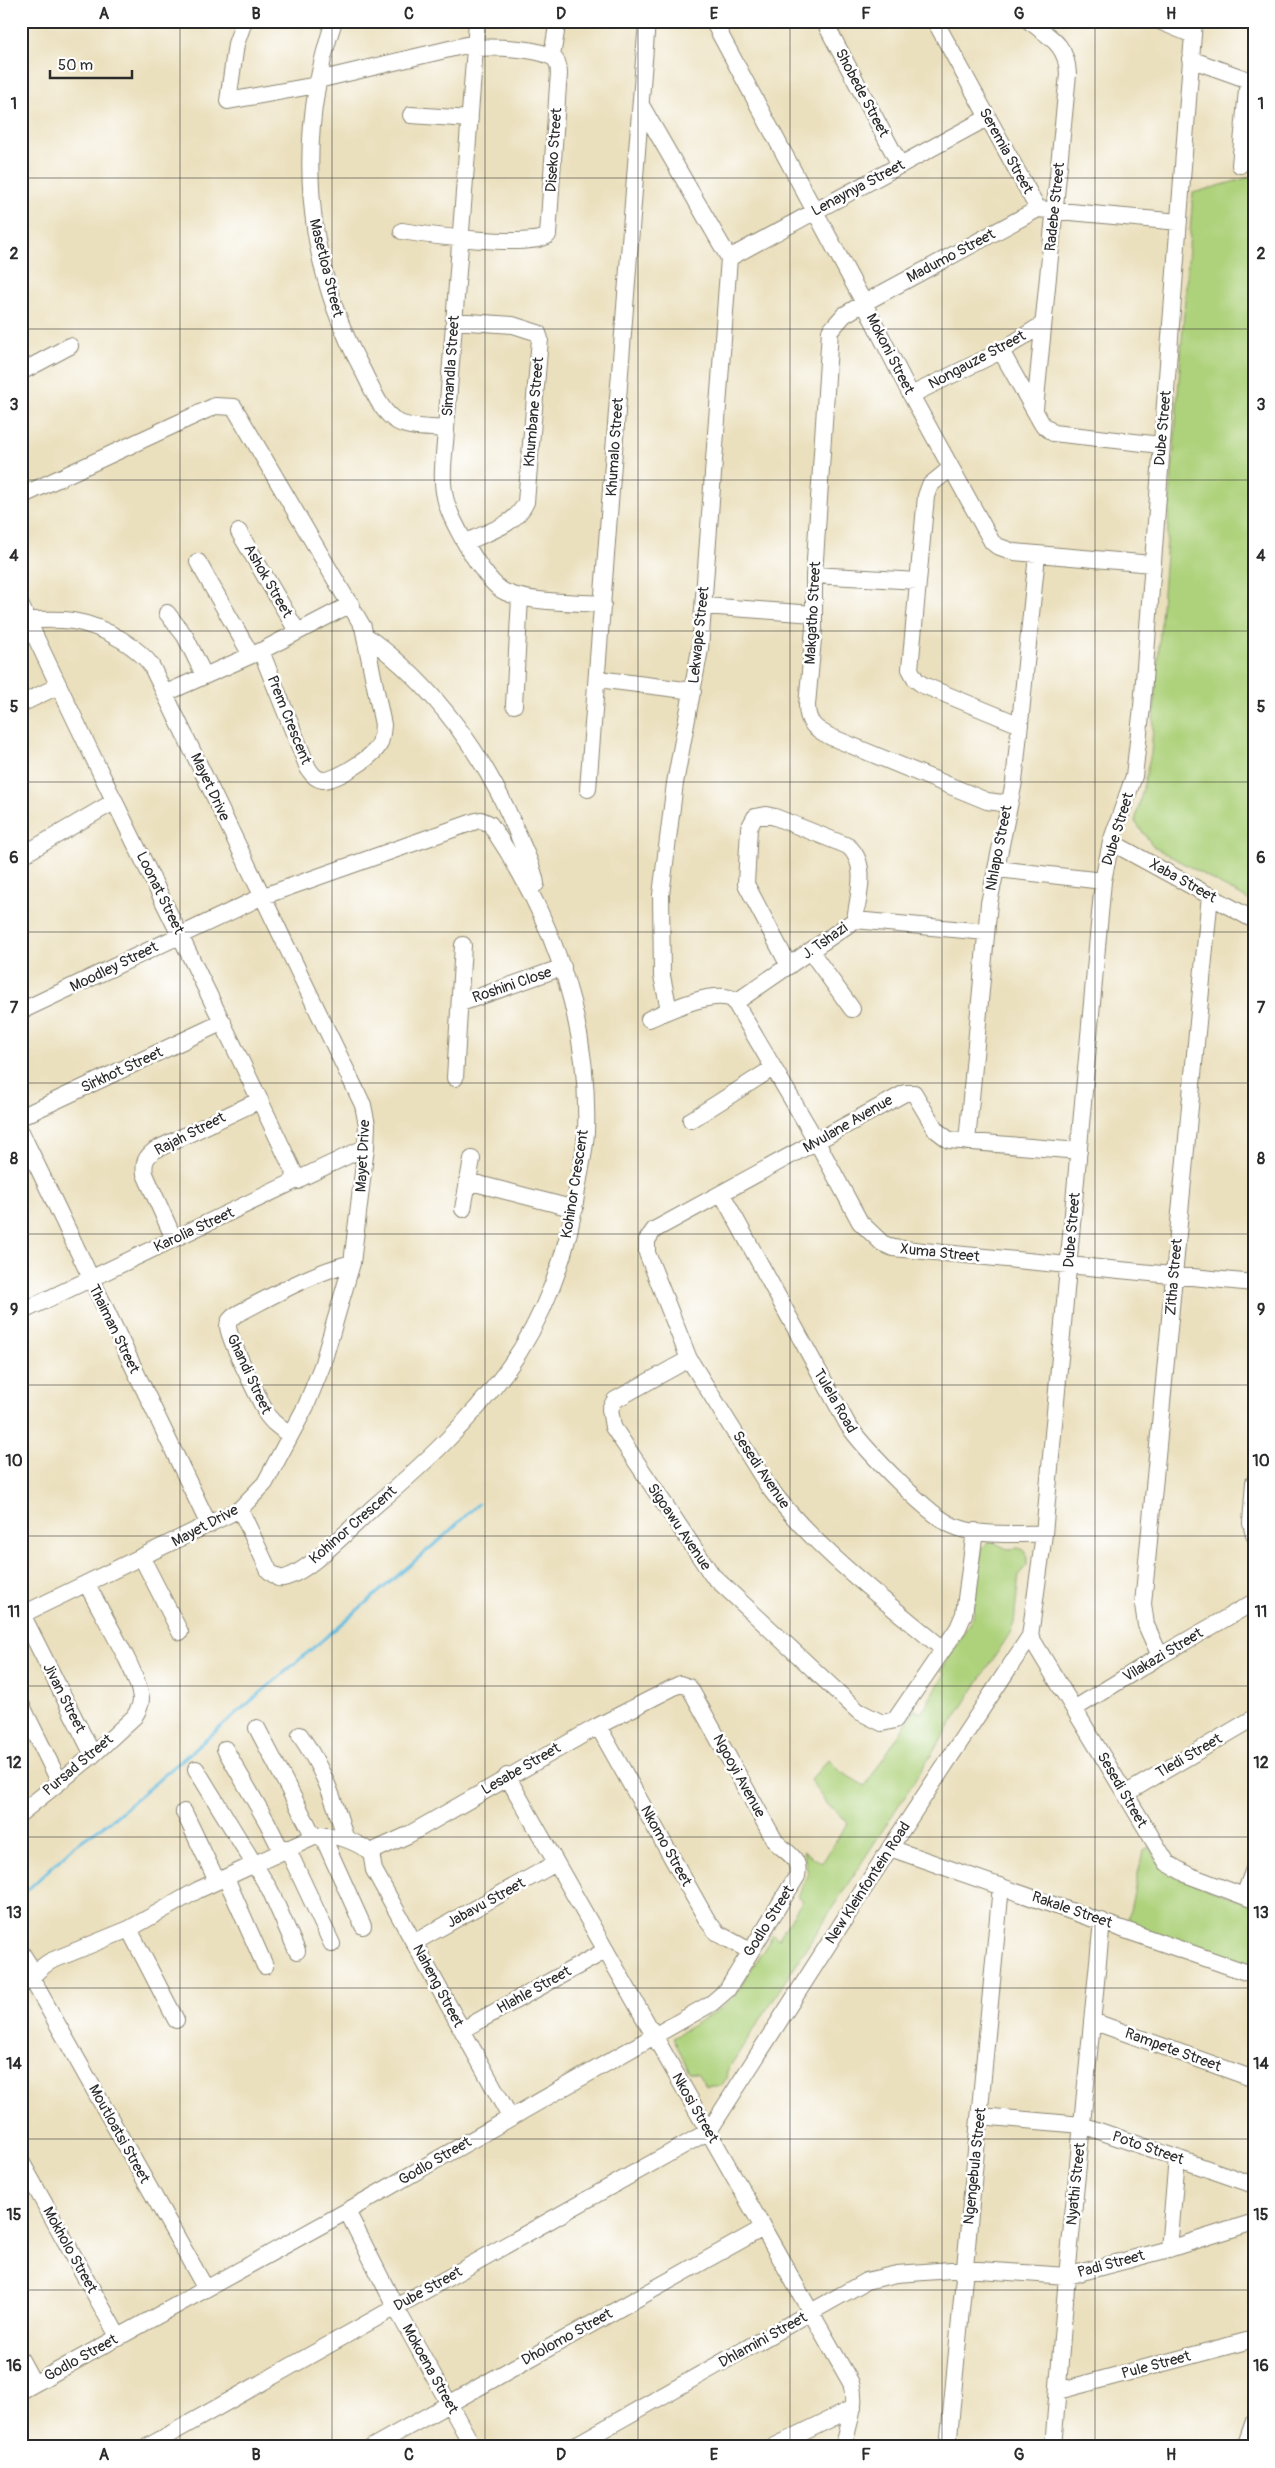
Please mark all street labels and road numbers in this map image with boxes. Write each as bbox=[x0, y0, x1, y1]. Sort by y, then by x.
street label: Shobede Street bbox=[831, 46, 894, 141]
street label: Seremia Street bbox=[975, 105, 1038, 198]
street label: Diseko Street bbox=[542, 106, 566, 193]
street label: Lenaynya Street bbox=[808, 155, 909, 221]
street label: Radebe Street bbox=[1041, 161, 1069, 252]
street label: Masetloa Street bbox=[305, 217, 348, 320]
street label: Madumo Street bbox=[903, 224, 999, 287]
street label: Mokoni Street bbox=[862, 310, 919, 398]
street label: Simandla Street bbox=[438, 314, 464, 417]
street label: Nongauze Street bbox=[925, 326, 1030, 394]
street label: Khumbane Street bbox=[520, 355, 548, 468]
street label: Dube Street bbox=[1150, 389, 1176, 466]
street label: Khumalo Street bbox=[602, 396, 628, 497]
street label: Ashok Street bbox=[239, 541, 297, 622]
street label: Makgatho Street bbox=[801, 560, 825, 665]
street label: Lekwape Street bbox=[684, 585, 714, 685]
street label: Prem Crescent bbox=[263, 673, 316, 768]
street label: Mayet Drive bbox=[186, 750, 234, 825]
street label: Dube Street bbox=[1098, 789, 1138, 868]
street label: Nhlapo Street bbox=[981, 803, 1017, 892]
street label: Loonat Street bbox=[132, 849, 189, 938]
street label: Xaba Street bbox=[1146, 855, 1221, 908]
street label: J. Tshazi bbox=[798, 918, 852, 964]
street label: Moodley Street bbox=[67, 937, 162, 996]
street label: Roshini Close bbox=[470, 962, 555, 1007]
street label: Sirkhot Street bbox=[78, 1042, 167, 1097]
street label: Mvulane Avenue bbox=[800, 1090, 897, 1157]
street label: Rajah Street bbox=[151, 1108, 229, 1160]
street label: Mayet Drive bbox=[352, 1119, 374, 1193]
street label: Kohinor Crescent bbox=[557, 1127, 593, 1240]
street label: Dube Street bbox=[1059, 1191, 1085, 1268]
street label: Karolia Street bbox=[151, 1203, 238, 1257]
street label: Zitha Street bbox=[1161, 1237, 1187, 1316]
street label: Xuma Street bbox=[899, 1239, 982, 1267]
street label: Thaiman Street bbox=[84, 1281, 144, 1378]
street label: Ghandi Street bbox=[222, 1331, 276, 1418]
street label: Tulela Road bbox=[809, 1365, 861, 1437]
street label: Sesedi Avenue bbox=[728, 1428, 794, 1513]
street label: Sigoawu Avenue bbox=[643, 1480, 715, 1575]
street label: Kohinor Crescent bbox=[305, 1481, 401, 1568]
street label: Mayet Drive bbox=[168, 1500, 242, 1551]
street label: Vilakazi Street bbox=[1120, 1623, 1207, 1686]
street label: Jivan Street bbox=[38, 1660, 90, 1737]
street label: Pursad Street bbox=[39, 1729, 118, 1800]
street label: Tledi Street bbox=[1153, 1729, 1226, 1783]
street label: Ngooyi Avenue bbox=[708, 1731, 770, 1821]
street label: Lesabe Street bbox=[478, 1738, 565, 1799]
street label: Sesedi Street bbox=[1093, 1749, 1152, 1832]
street label: Nkomo Street bbox=[636, 1802, 696, 1890]
street label: New Kleinfontein Road bbox=[821, 1818, 915, 1948]
street label: Jabavu Street bbox=[443, 1873, 529, 1932]
street label: Godlo Street bbox=[739, 1881, 799, 1960]
street label: Rakale Street bbox=[1029, 1887, 1116, 1933]
street label: Naheng Street bbox=[408, 1941, 468, 2032]
street label: Hlahle Street bbox=[494, 1961, 575, 2018]
street label: Rampete Street bbox=[1122, 2024, 1225, 2076]
street label: Nkosi Street bbox=[667, 2070, 723, 2147]
street label: Moutloatsi Street bbox=[84, 2081, 154, 2188]
street label: Ngengebula Street bbox=[959, 2106, 991, 2225]
street label: Poto Street bbox=[1110, 2127, 1187, 2169]
street label: Godlo Street bbox=[395, 2132, 476, 2189]
street label: Nyathi Street bbox=[1062, 2141, 1090, 2226]
street label: Mokholo Street bbox=[38, 2204, 102, 2297]
street label: Padi Street bbox=[1075, 2246, 1148, 2282]
street label: Dube Street bbox=[390, 2262, 466, 2316]
street label: Dholomo Street bbox=[518, 2304, 617, 2370]
street label: Dhlamini Street bbox=[716, 2307, 811, 2372]
street label: Mokoena Street bbox=[398, 2321, 463, 2418]
street label: Godlo Street bbox=[41, 2330, 122, 2386]
street label: Pule Street bbox=[1119, 2346, 1194, 2383]

